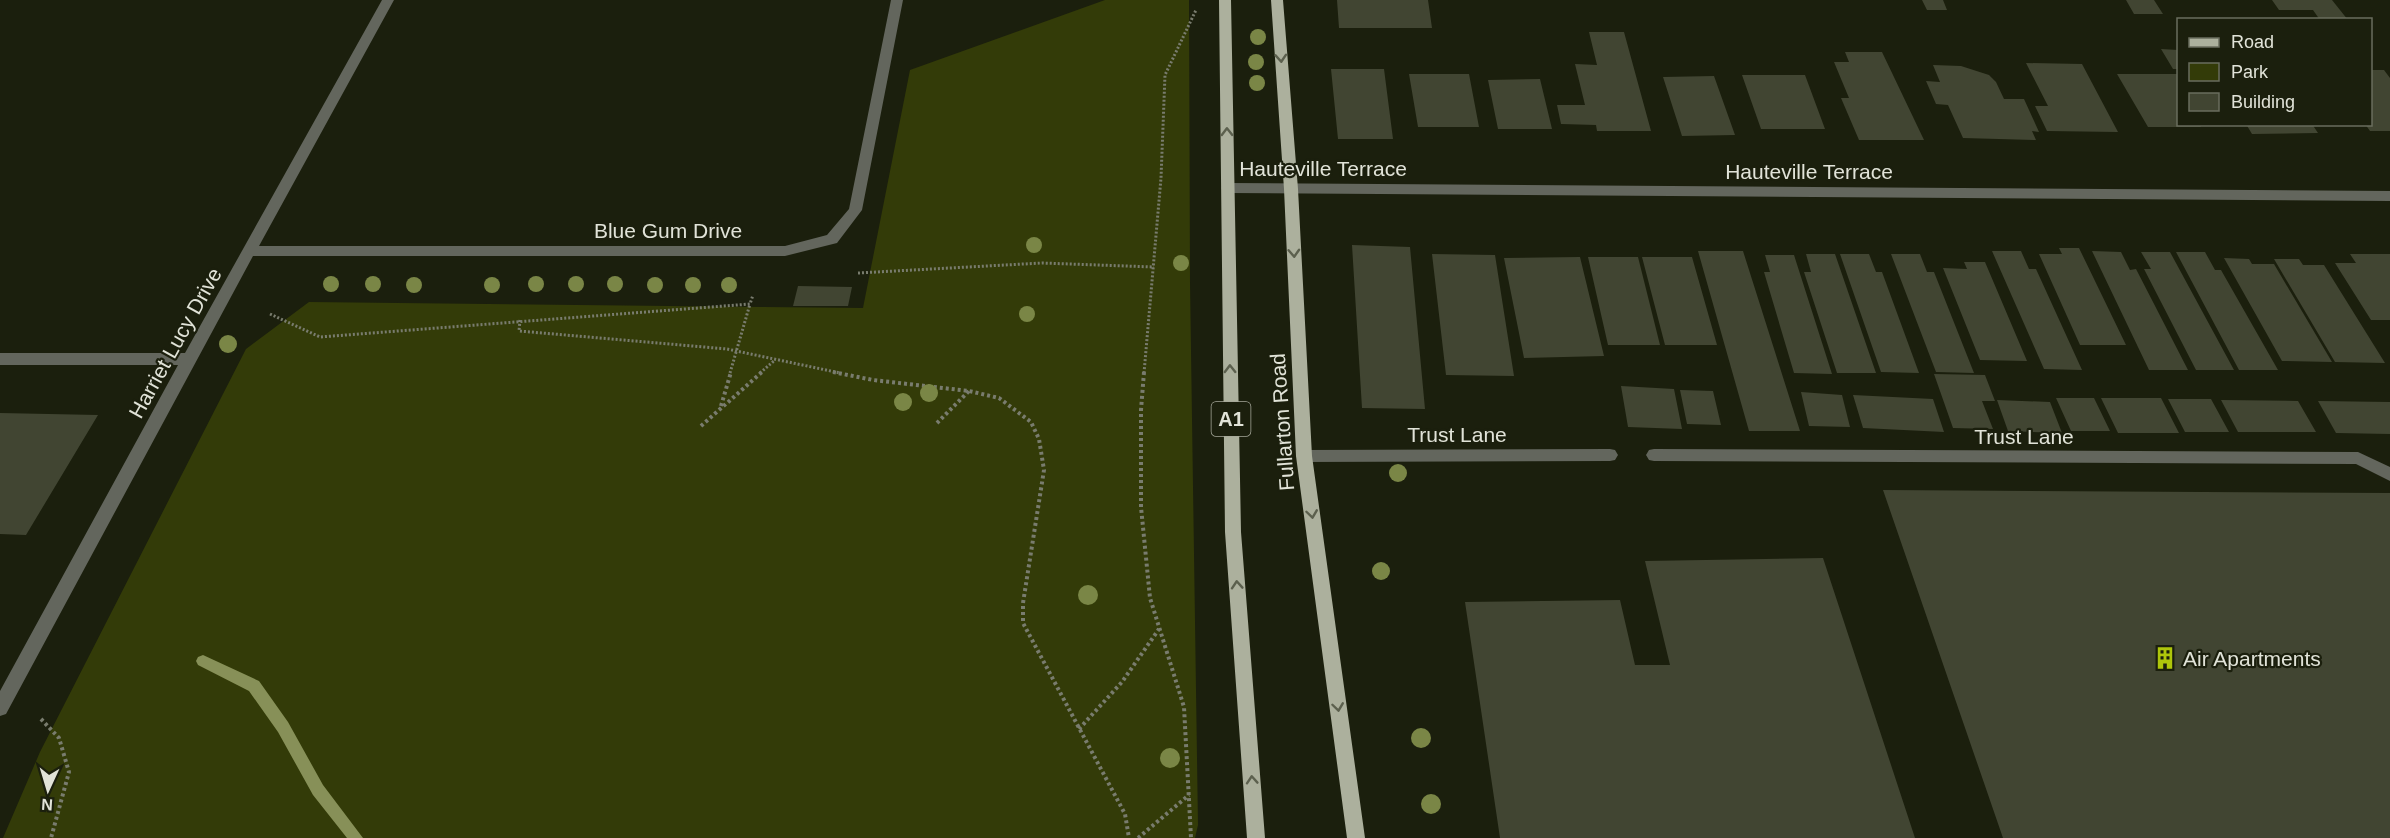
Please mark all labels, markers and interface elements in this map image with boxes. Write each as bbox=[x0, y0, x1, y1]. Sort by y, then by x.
legend bbox=[2177, 18, 2372, 126]
text: Road bbox=[2231, 32, 2274, 52]
one-way arrow bbox=[1275, 54, 1288, 63]
text: Park bbox=[2231, 62, 2269, 82]
text: Building bbox=[2231, 92, 2295, 112]
one-way arrow bbox=[1221, 128, 1233, 137]
street label: Hauteville Terrace bbox=[1239, 157, 1407, 180]
street label: Hauteville Terrace bbox=[1725, 160, 1893, 183]
street label: Blue Gum Drive bbox=[594, 219, 742, 242]
one-way arrow bbox=[1287, 248, 1300, 257]
street label: Harriet Lucy Drive bbox=[124, 264, 226, 422]
street label: Fullarton Road bbox=[1266, 352, 1298, 492]
one-way arrow bbox=[1224, 365, 1236, 374]
road number: A1 bbox=[1212, 402, 1250, 436]
street label: Trust Lane bbox=[1407, 423, 1507, 446]
street label: Trust Lane bbox=[1974, 425, 2074, 448]
one-way arrow bbox=[1305, 509, 1318, 518]
one-way arrow bbox=[1231, 581, 1244, 590]
building icon: Air Apartments bbox=[2152, 645, 2178, 671]
place label: Air Apartments bbox=[2183, 647, 2321, 670]
one-way arrow bbox=[1332, 702, 1344, 712]
north arrow bbox=[18, 760, 78, 820]
one-way arrow bbox=[1246, 775, 1259, 784]
text: N bbox=[41, 796, 53, 813]

